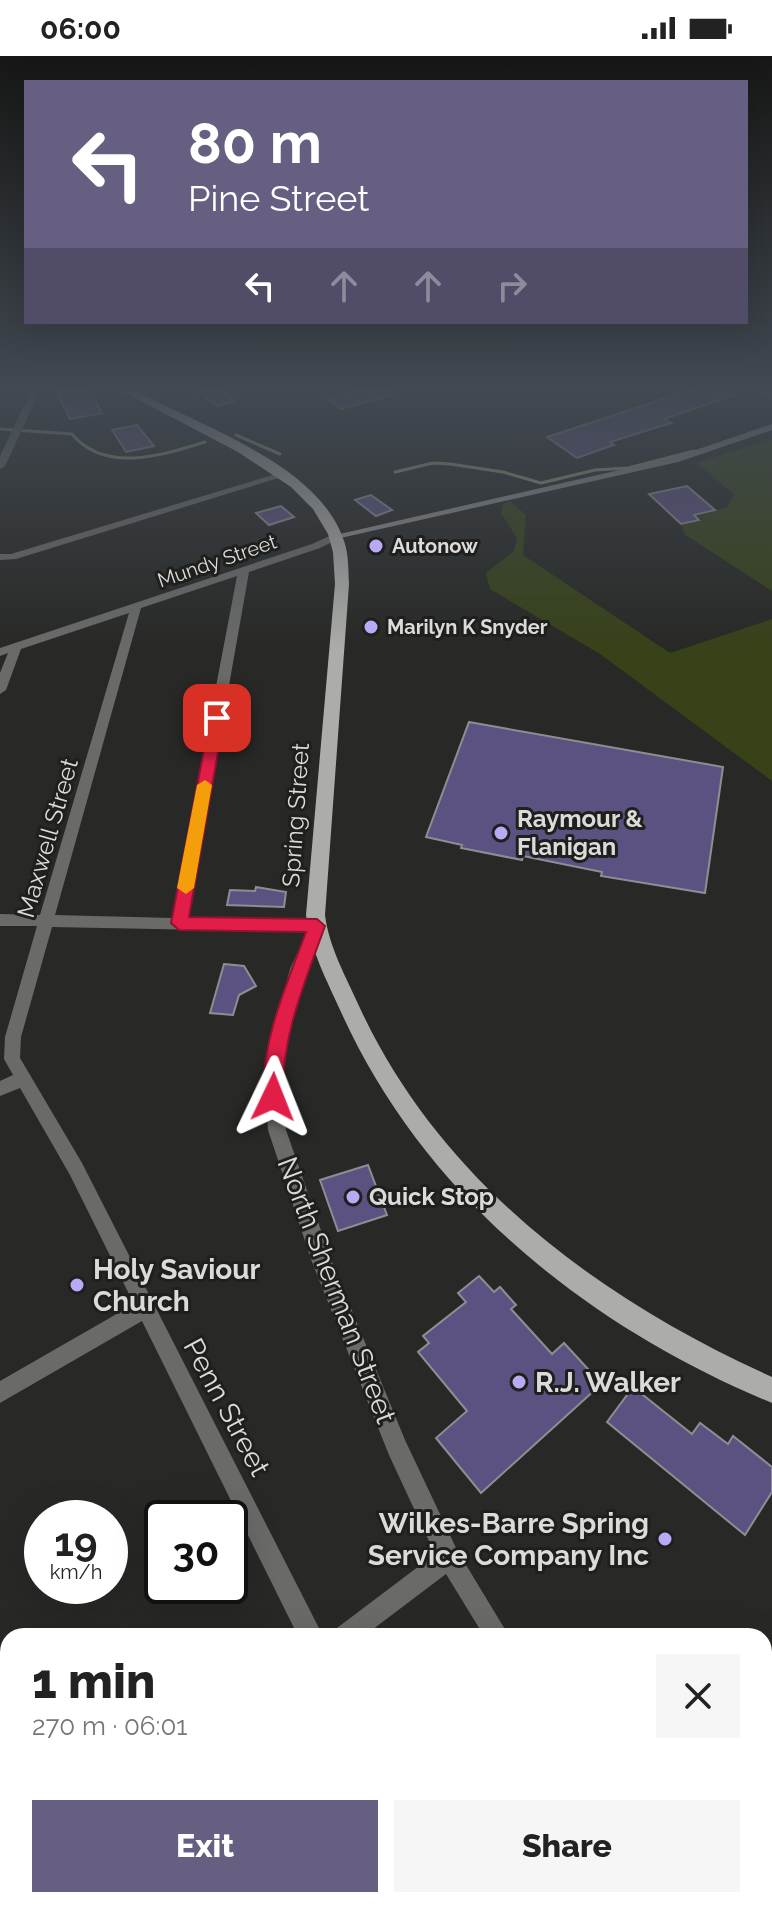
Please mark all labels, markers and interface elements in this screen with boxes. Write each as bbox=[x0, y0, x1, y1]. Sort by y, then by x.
text: 06:00 bbox=[40, 11, 121, 46]
text: 80 m bbox=[188, 110, 322, 176]
icon: left bbox=[56, 112, 160, 216]
text: Pine Street bbox=[188, 177, 369, 219]
icon: left bbox=[238, 264, 282, 308]
icon: ahead bbox=[322, 264, 366, 308]
icon: ahead bbox=[406, 264, 450, 308]
icon: right bbox=[490, 264, 534, 308]
street label: Mundy Street bbox=[154, 529, 280, 593]
place label: Autonow bbox=[392, 534, 478, 558]
marker: Autonow bbox=[367, 537, 385, 555]
place label: Marilyn K Snyder bbox=[387, 615, 548, 639]
marker: Marilyn K Snyder bbox=[362, 618, 380, 636]
pin bbox=[183, 684, 251, 752]
icon: arrive bbox=[195, 696, 239, 740]
street label: Spring Street bbox=[276, 742, 315, 888]
street label: Maxwell Street bbox=[11, 755, 84, 921]
place label: Raymour & Flanigan bbox=[517, 804, 643, 861]
marker: Raymour & Flanigan bbox=[492, 824, 510, 842]
position arrow bbox=[231, 1055, 315, 1139]
street label: North Sherman Street bbox=[271, 1152, 403, 1428]
place label: Quick Stop bbox=[369, 1182, 494, 1211]
marker: Quick Stop bbox=[344, 1188, 362, 1206]
place label: Holy Saviour Church bbox=[93, 1253, 261, 1318]
marker: Holy Saviour Church bbox=[68, 1276, 86, 1294]
street label: Penn Street bbox=[177, 1333, 277, 1482]
place label: R.J. Walker bbox=[535, 1366, 681, 1399]
marker: R.J. Walker bbox=[510, 1373, 528, 1391]
speed limit sign: 30 bbox=[144, 1500, 248, 1604]
place label: Wilkes-Barre Spring Service Company Inc bbox=[368, 1507, 649, 1572]
text: 19 bbox=[54, 1518, 98, 1565]
marker: Wilkes-Barre Spring Service Company Inc bbox=[656, 1530, 674, 1548]
text: km/h bbox=[50, 1560, 102, 1584]
text: 1 min bbox=[32, 1653, 155, 1709]
button: close bbox=[656, 1654, 740, 1738]
text: 270 m · 06:01 bbox=[32, 1711, 187, 1741]
button: Exit bbox=[32, 1800, 378, 1892]
button: Share bbox=[394, 1800, 740, 1892]

